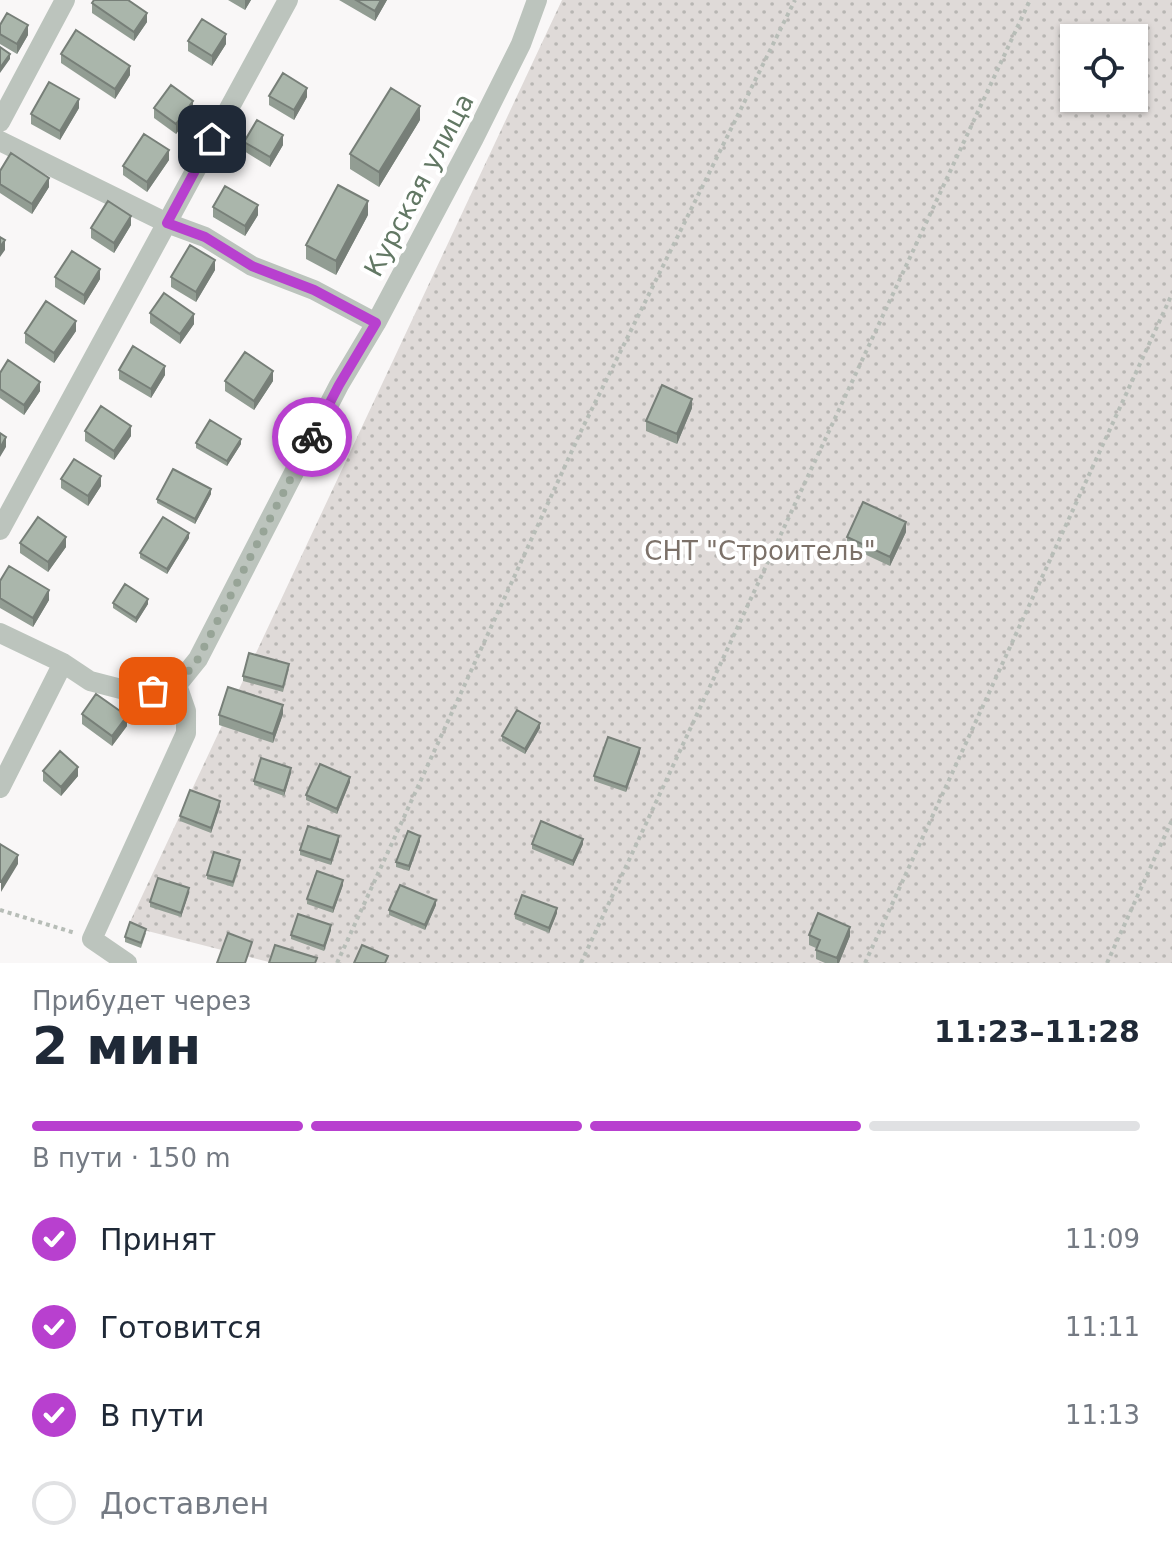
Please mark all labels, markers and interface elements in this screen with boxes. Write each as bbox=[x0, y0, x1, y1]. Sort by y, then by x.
map controls bbox=[1060, 24, 1148, 112]
button: locate bbox=[1060, 24, 1148, 112]
street label: Курская улица bbox=[358, 88, 480, 282]
pin bbox=[178, 105, 246, 173]
icon: home bbox=[190, 117, 234, 161]
courier bbox=[272, 397, 352, 477]
icon: bike bbox=[290, 415, 334, 459]
park label: СНТ "Строитель" bbox=[644, 536, 876, 566]
pin bbox=[119, 657, 187, 725]
icon: bag bbox=[131, 669, 175, 713]
text: Прибудет через bbox=[32, 986, 251, 1016]
text: 11:23–11:28 bbox=[934, 1014, 1140, 1049]
text: 2 мин bbox=[32, 1016, 201, 1076]
text: В пути · 150 m bbox=[32, 1143, 231, 1173]
icon: check bbox=[32, 1217, 76, 1261]
text: Принят bbox=[100, 1222, 216, 1257]
text: 11:09 bbox=[1065, 1224, 1140, 1254]
icon: check bbox=[32, 1305, 76, 1349]
text: Готовится bbox=[100, 1310, 262, 1345]
text: 11:11 bbox=[1065, 1312, 1140, 1342]
icon: check bbox=[32, 1393, 76, 1437]
text: В пути bbox=[100, 1398, 204, 1433]
text: 11:13 bbox=[1065, 1400, 1140, 1430]
text: Доставлен bbox=[100, 1486, 269, 1521]

